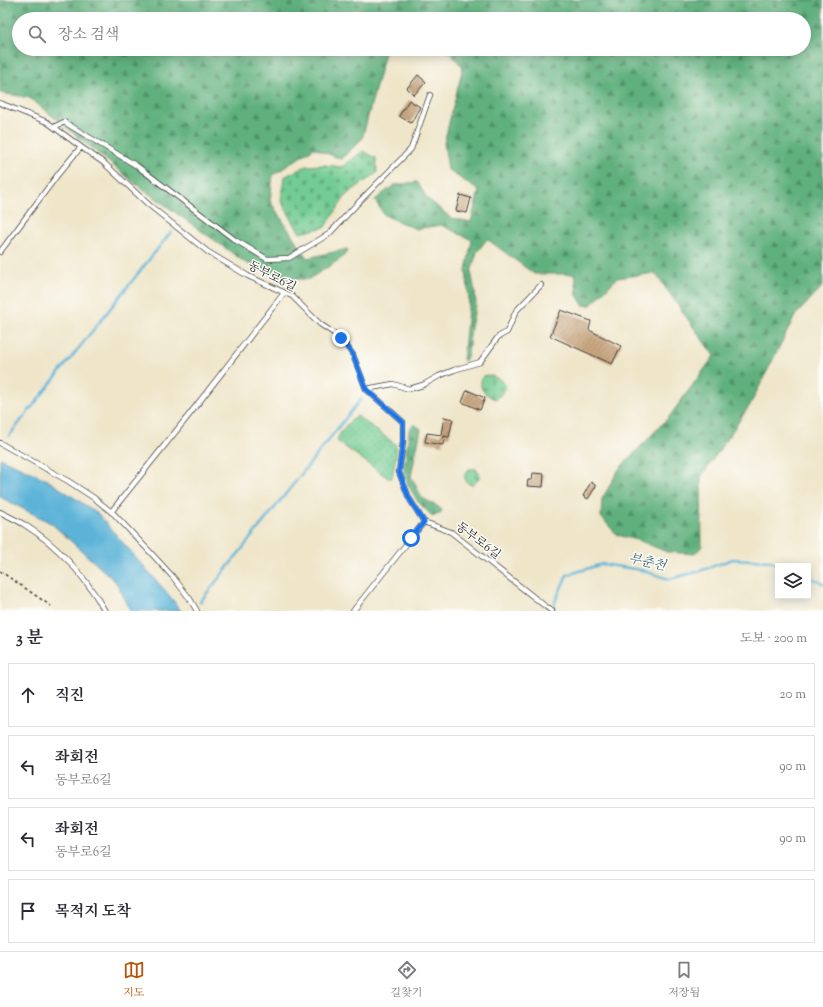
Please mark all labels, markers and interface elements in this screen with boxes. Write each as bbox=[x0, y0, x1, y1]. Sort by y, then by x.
search box bbox=[12, 12, 811, 56]
icon: search bbox=[26, 23, 48, 45]
text: 장소 검색 bbox=[58, 25, 119, 46]
street label: 동부로6길 bbox=[245, 257, 299, 297]
route end bbox=[332, 329, 350, 347]
street label: 동부로6길 bbox=[452, 518, 504, 564]
route start bbox=[402, 529, 420, 547]
water label: 부춘천 bbox=[627, 550, 669, 576]
map controls bbox=[775, 563, 811, 599]
button: layers bbox=[775, 563, 811, 599]
text: 3 분 bbox=[16, 627, 43, 651]
text: 도보 · 200 m bbox=[740, 630, 807, 648]
icon: ahead bbox=[17, 684, 39, 706]
text: 직진 bbox=[55, 686, 84, 707]
text: 20 m bbox=[780, 686, 806, 704]
text: 좌회전 bbox=[55, 748, 98, 769]
icon: left bbox=[17, 756, 39, 778]
text: 90 m bbox=[779, 758, 806, 776]
text: 동부로6길 bbox=[55, 772, 112, 790]
text: 좌회전 bbox=[55, 820, 98, 841]
icon: left bbox=[17, 828, 39, 850]
text: 90 m bbox=[779, 830, 806, 848]
text: 동부로6길 bbox=[55, 844, 112, 862]
icon: arrive bbox=[17, 900, 39, 922]
text: 목적지 도착 bbox=[55, 902, 131, 923]
tab: 지도 bbox=[123, 959, 145, 1001]
tab: 길찾기 bbox=[391, 959, 422, 1001]
tab: 저장됨 bbox=[668, 959, 700, 1001]

